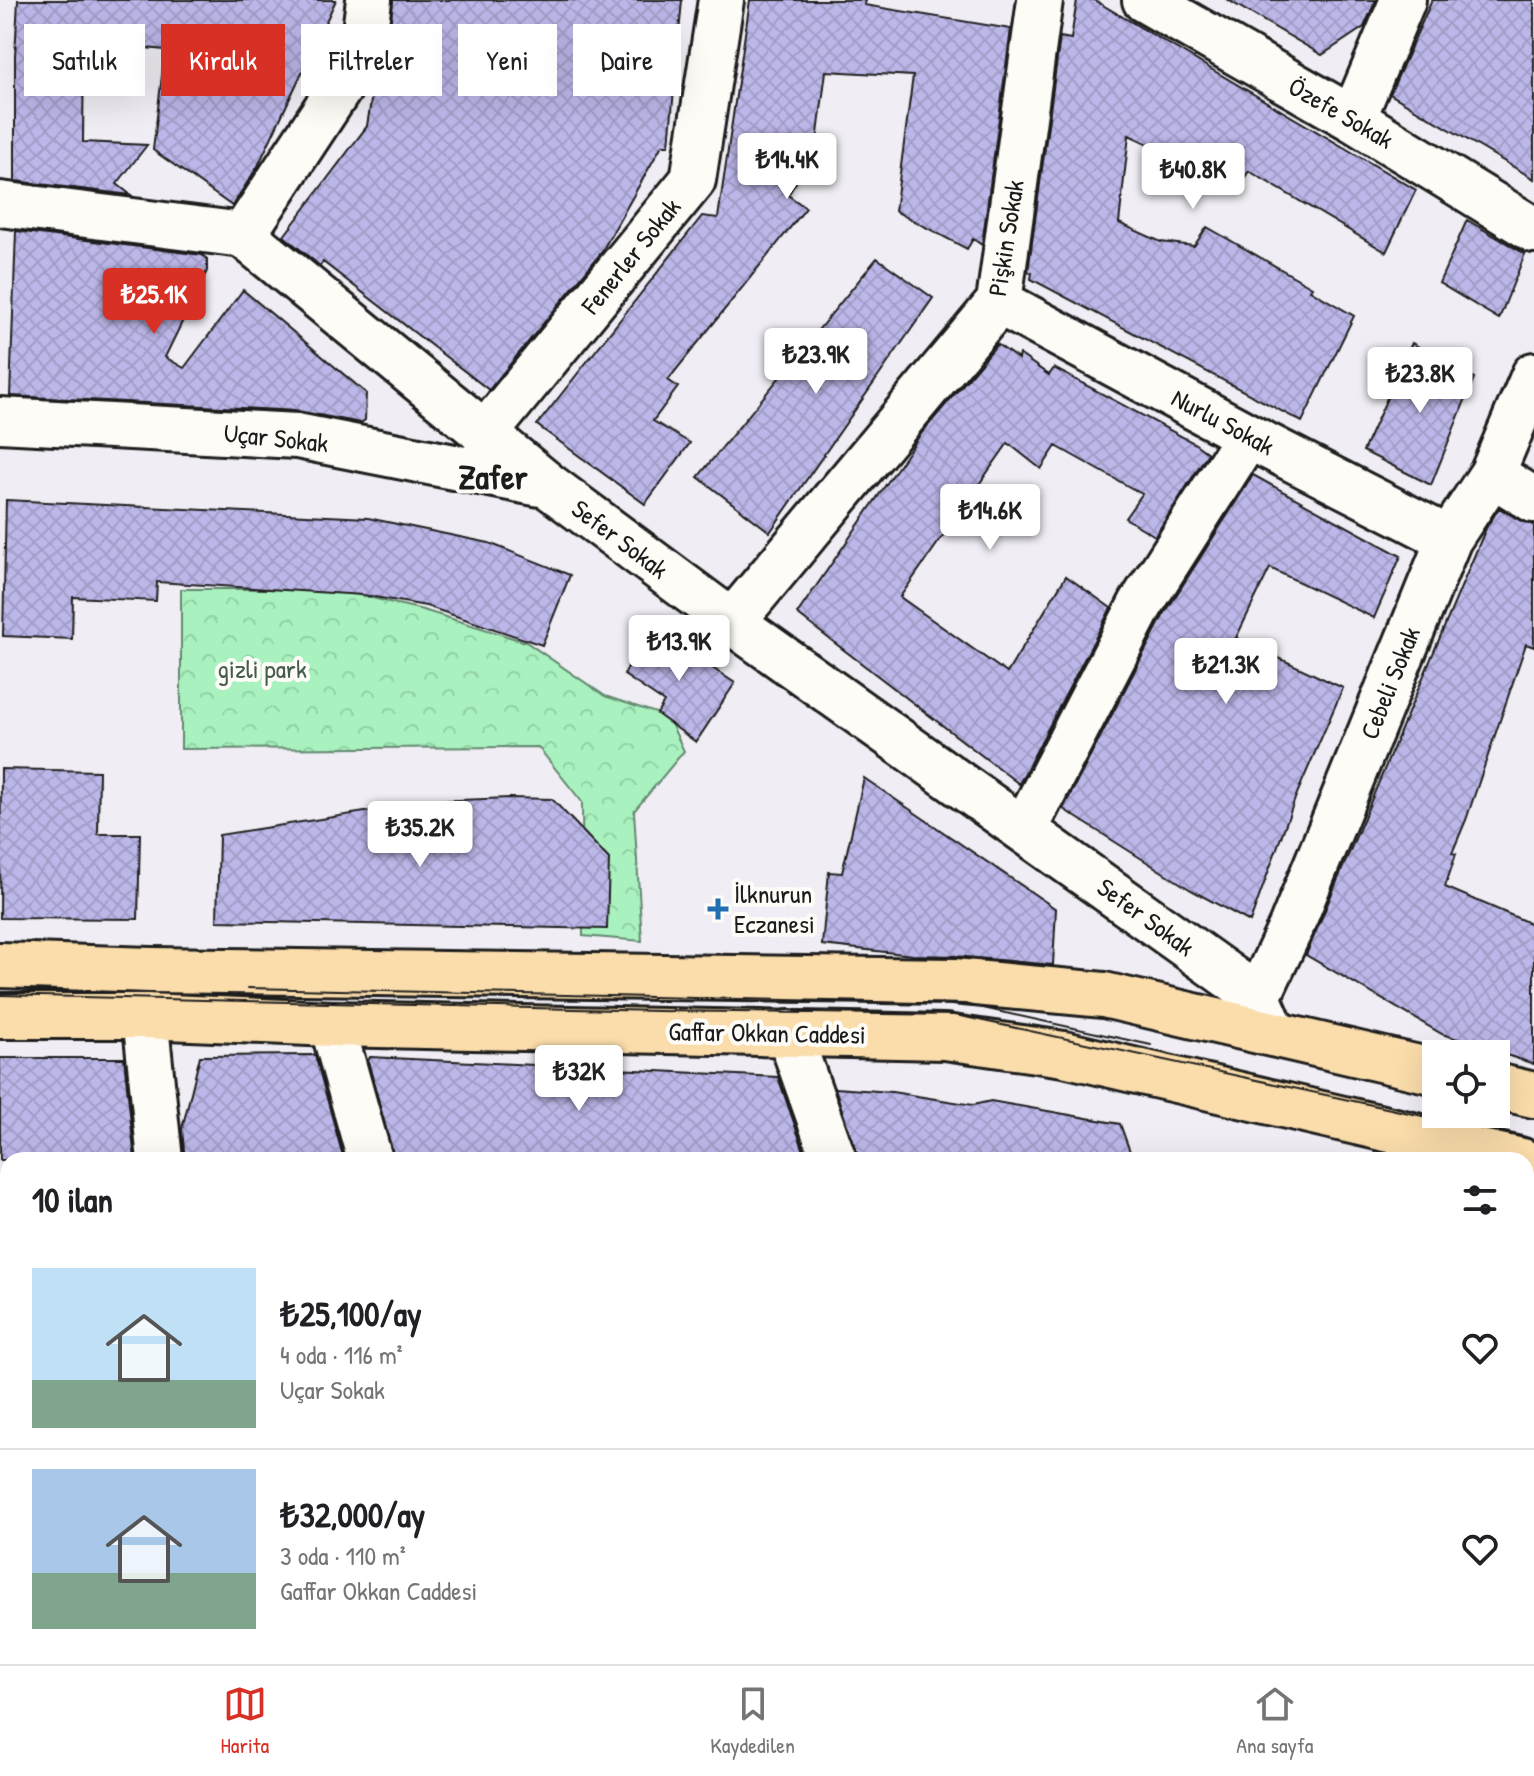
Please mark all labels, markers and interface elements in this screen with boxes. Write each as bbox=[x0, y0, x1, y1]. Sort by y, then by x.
chip: Satılık bbox=[24, 24, 145, 96]
chip: Kiralık bbox=[161, 24, 285, 96]
chip: Filtreler bbox=[301, 24, 442, 96]
chip: Yeni bbox=[458, 24, 557, 96]
chip: Daire bbox=[573, 24, 681, 96]
street label: Özefe Sokak bbox=[1282, 68, 1400, 157]
pin: ₺14.4K bbox=[722, 133, 852, 201]
text: ₺14.4K bbox=[756, 141, 818, 176]
pin: ₺40.8K bbox=[1128, 143, 1258, 211]
text: ₺40.8K bbox=[1160, 151, 1226, 186]
street label: Pişkin Sokak bbox=[979, 177, 1032, 298]
street label: Fenerler Sokak bbox=[572, 190, 688, 322]
pin: ₺25.1K bbox=[89, 268, 219, 336]
text: ₺25.1K bbox=[121, 276, 187, 311]
pin: ₺23.9K bbox=[751, 328, 881, 396]
text: ₺23.9K bbox=[782, 336, 850, 371]
pin: ₺23.8K bbox=[1355, 347, 1485, 415]
text: ₺23.8K bbox=[1385, 355, 1455, 390]
street label: Nurlu Sokak bbox=[1166, 380, 1281, 463]
street label: Uçar Sokak bbox=[222, 415, 330, 460]
district label: Zafer bbox=[458, 454, 529, 500]
pin: ₺14.6K bbox=[925, 484, 1055, 552]
street label: Sefer Sokak bbox=[565, 491, 676, 586]
text: ₺14.6K bbox=[958, 492, 1022, 527]
pin: ₺13.9K bbox=[614, 615, 744, 683]
street label: Cebeli Sokak bbox=[1351, 621, 1428, 744]
text: ₺13.9K bbox=[647, 623, 711, 658]
pin: ₺21.3K bbox=[1161, 638, 1291, 706]
text: ₺21.3K bbox=[1192, 646, 1260, 681]
park label: gizli park bbox=[217, 651, 307, 686]
pin: ₺35.2K bbox=[355, 801, 485, 869]
text: ₺35.2K bbox=[386, 809, 454, 844]
street label: Sefer Sokak bbox=[1091, 869, 1202, 964]
place label: İlknurun Eczanesi bbox=[734, 876, 815, 941]
marker: İlknurun Eczanesi bbox=[709, 900, 727, 918]
street label: Gaffar Okkan Caddesi bbox=[668, 1013, 866, 1052]
map controls bbox=[1422, 1040, 1510, 1128]
button: locate bbox=[1422, 1040, 1510, 1128]
pin: ₺32K bbox=[532, 1045, 626, 1113]
text: ₺32K bbox=[553, 1053, 605, 1088]
text: 10 ilan bbox=[32, 1177, 113, 1223]
icon: filters bbox=[1458, 1178, 1502, 1222]
text: ₺25,100/ay bbox=[280, 1291, 422, 1337]
icon: home bbox=[96, 1300, 192, 1396]
icon: heart bbox=[1458, 1326, 1502, 1370]
text: 4 oda · 116 m² bbox=[280, 1337, 403, 1372]
text: Uçar Sokak bbox=[280, 1372, 385, 1407]
text: ₺32,000/ay bbox=[280, 1492, 425, 1538]
icon: home bbox=[96, 1501, 192, 1597]
icon: heart bbox=[1458, 1527, 1502, 1571]
text: 3 oda · 110 m² bbox=[280, 1538, 406, 1573]
text: Gaffar Okkan Caddesi bbox=[280, 1573, 477, 1608]
tab: Harita bbox=[221, 1682, 269, 1760]
tab: Kaydedilen bbox=[710, 1682, 795, 1760]
tab: Ana sayfa bbox=[1236, 1682, 1313, 1760]

